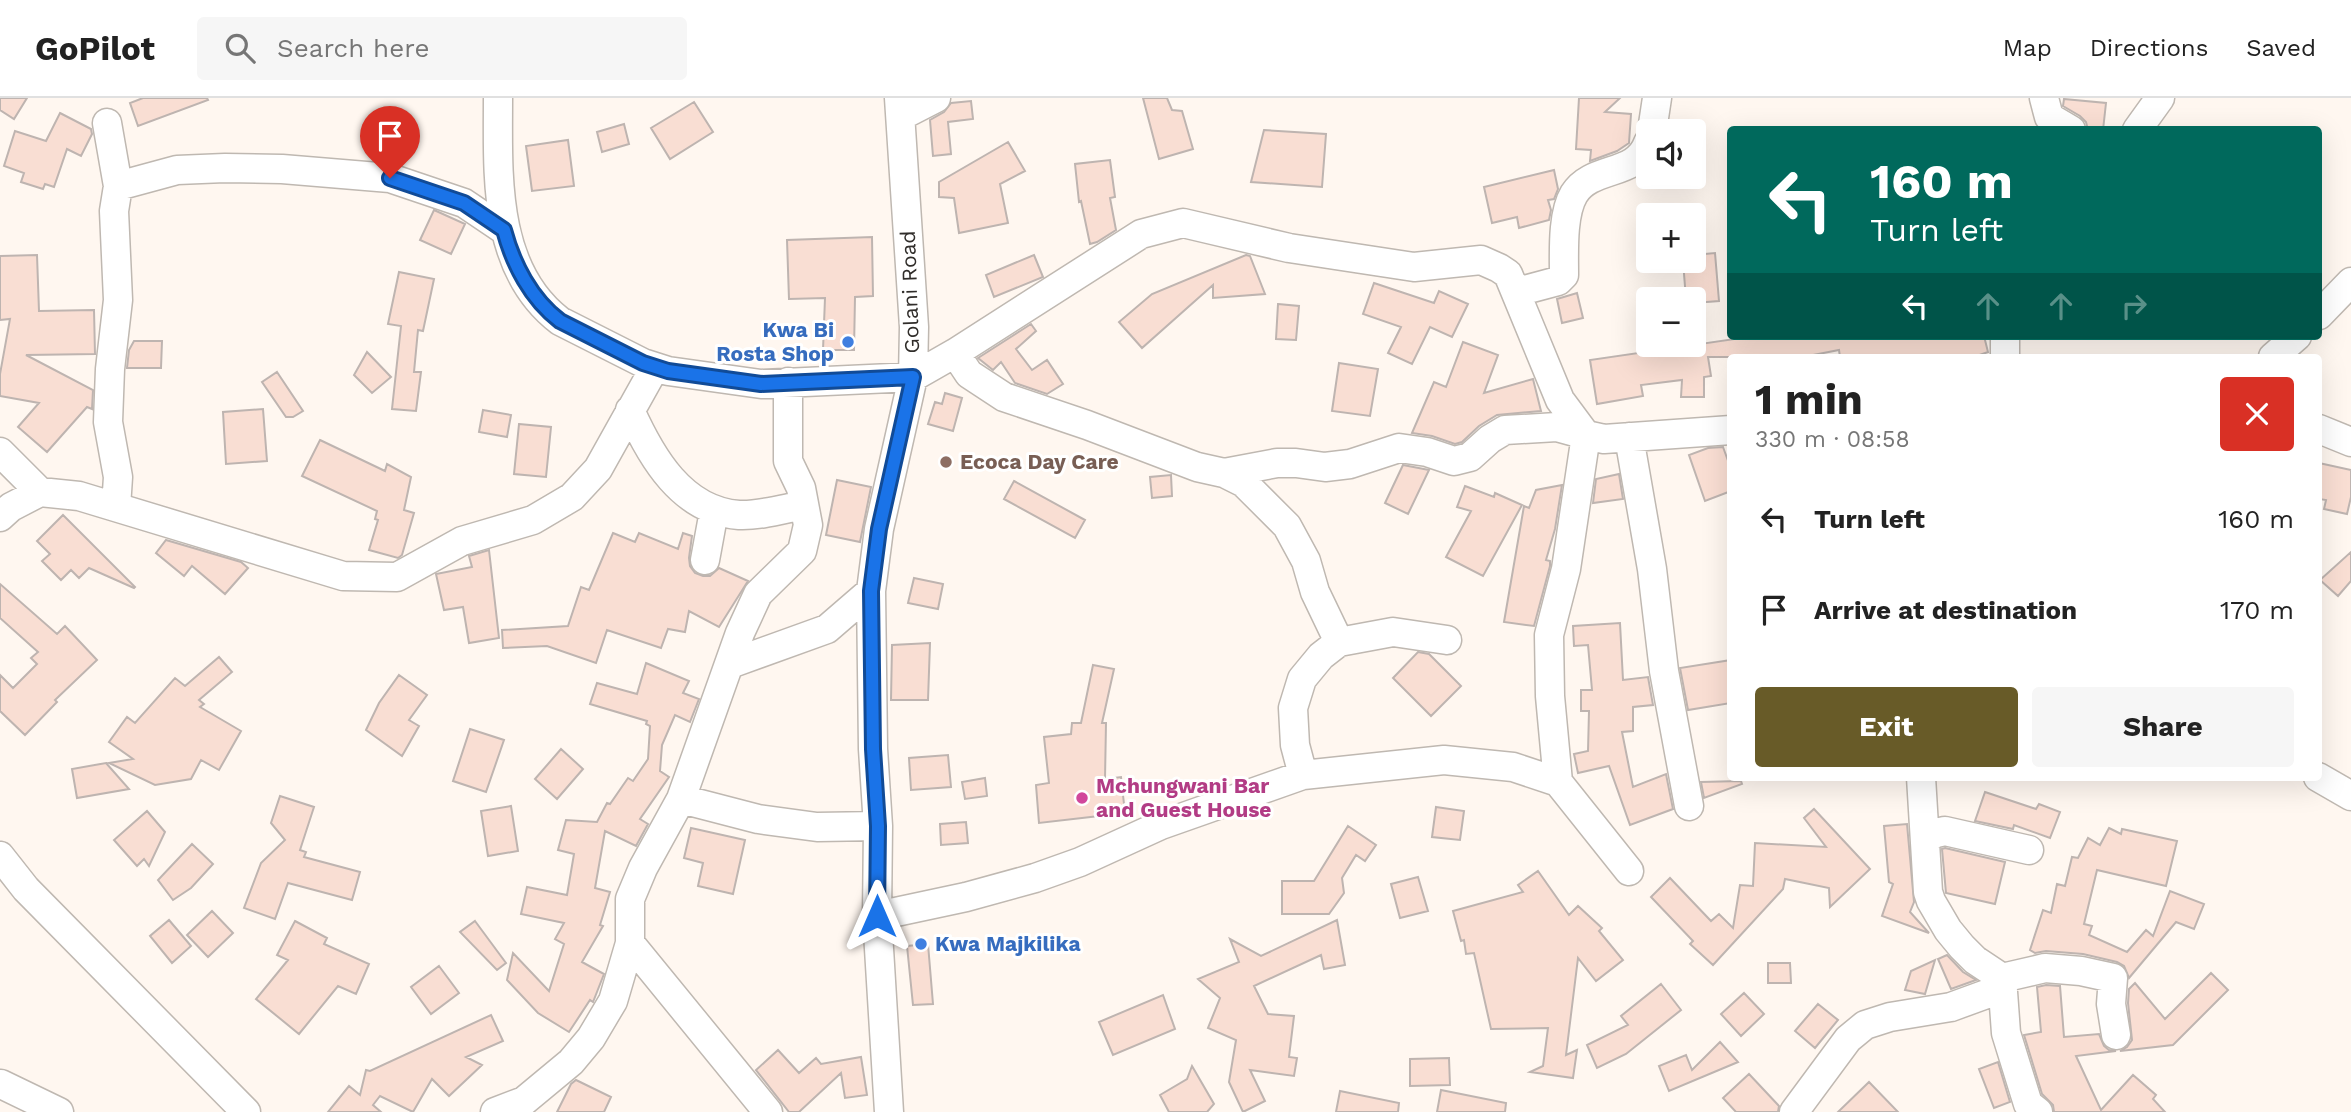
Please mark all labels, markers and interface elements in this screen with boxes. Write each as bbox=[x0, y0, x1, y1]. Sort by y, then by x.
search box bbox=[197, 17, 687, 80]
text: GoPilot bbox=[35, 29, 155, 68]
icon: search bbox=[221, 29, 259, 67]
text: Search here bbox=[277, 33, 429, 63]
text: Map bbox=[2003, 34, 2052, 62]
text: Directions bbox=[2090, 34, 2208, 62]
text: Saved bbox=[2246, 34, 2316, 62]
pin bbox=[360, 106, 420, 178]
icon: arrive bbox=[371, 117, 409, 155]
map controls bbox=[1636, 119, 1706, 357]
button: sound bbox=[1636, 119, 1706, 189]
text: 160 m bbox=[1870, 152, 2013, 210]
icon: left bbox=[1755, 154, 1846, 245]
button: + bbox=[1636, 203, 1706, 273]
text: Turn left bbox=[1870, 211, 2003, 249]
street label: Golani Road bbox=[895, 230, 924, 354]
button: − bbox=[1636, 287, 1706, 357]
icon: left bbox=[1896, 287, 1934, 325]
icon: ahead bbox=[1969, 287, 2007, 325]
icon: ahead bbox=[2042, 287, 2080, 325]
icon: right bbox=[2115, 287, 2153, 325]
place label: Kwa Bi Rosta Shop bbox=[716, 317, 834, 366]
marker: Kwa Bi Rosta Shop bbox=[840, 334, 856, 350]
text: 1 min bbox=[1755, 375, 1863, 424]
button: close bbox=[2220, 377, 2294, 451]
text: 330 m · 08:58 bbox=[1755, 426, 1910, 453]
place label: Ecoca Day Care bbox=[960, 449, 1119, 474]
marker: Ecoca Day Care bbox=[938, 454, 954, 470]
icon: left bbox=[1755, 500, 1793, 538]
text: Turn left bbox=[1814, 504, 1925, 534]
text: 160 m bbox=[2218, 504, 2294, 534]
icon: arrive bbox=[1755, 591, 1793, 629]
text: Arrive at destination bbox=[1814, 595, 2077, 625]
text: 170 m bbox=[2220, 595, 2294, 625]
button: Exit bbox=[1755, 687, 2018, 767]
button: Share bbox=[2032, 687, 2294, 767]
place label: Mchungwani Bar and Guest House bbox=[1096, 773, 1271, 822]
marker: Mchungwani Bar and Guest House bbox=[1074, 790, 1090, 806]
position arrow bbox=[840, 879, 914, 953]
place label: Kwa Majkilika bbox=[935, 931, 1081, 956]
marker: Kwa Majkilika bbox=[913, 936, 929, 952]

